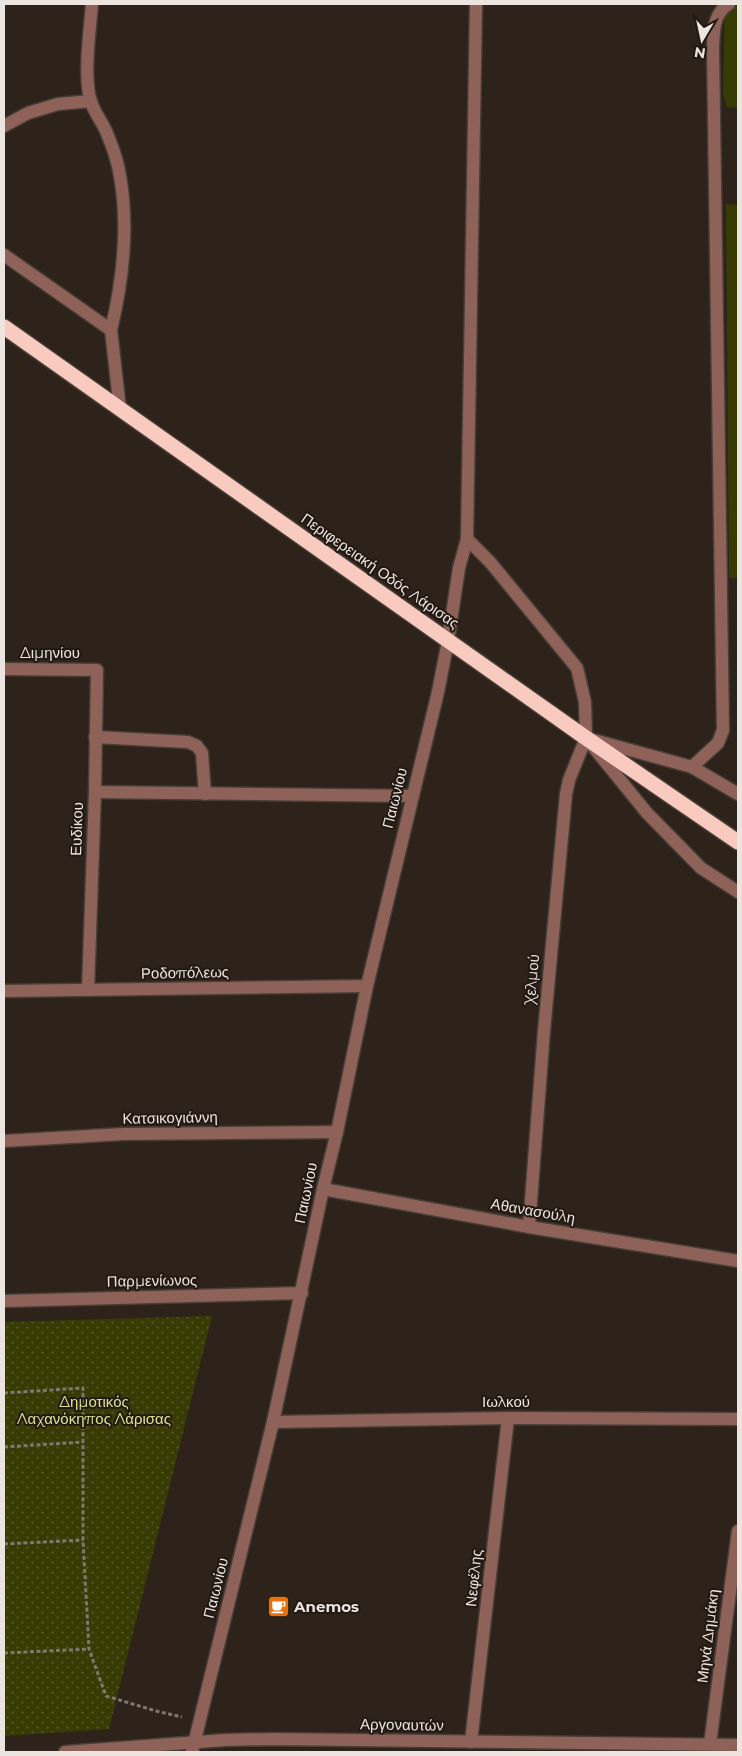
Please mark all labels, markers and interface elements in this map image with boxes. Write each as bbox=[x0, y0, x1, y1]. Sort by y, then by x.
north arrow bbox=[677, 15, 727, 65]
text: N bbox=[693, 43, 707, 63]
street label: Περιφερειακή Οδός Λάρισας bbox=[298, 509, 463, 632]
street label: Διμηνίου bbox=[20, 643, 80, 662]
street label: Παιωνίου bbox=[378, 766, 411, 830]
street label: Ευδίκου bbox=[66, 802, 87, 856]
street label: Χελμού bbox=[520, 953, 543, 1007]
street label: Ροδοπόλεως bbox=[141, 962, 229, 983]
street label: Κατσικογιάννη bbox=[122, 1107, 218, 1128]
street label: Παιωνίου bbox=[290, 1161, 321, 1225]
street label: Αθανασούλη bbox=[489, 1194, 577, 1227]
street label: Παρμενίωνος bbox=[107, 1270, 197, 1291]
park label: Δημοτικός Λαχανόκηπος Λάρισας bbox=[17, 1392, 171, 1428]
street label: Ιωλκού bbox=[482, 1392, 530, 1411]
street label: Νεφέλης bbox=[461, 1548, 486, 1608]
street label: Παιωνίου bbox=[199, 1556, 232, 1620]
street label: Μηνά Δημάκη bbox=[692, 1588, 723, 1684]
cafe icon: Anemos bbox=[266, 1595, 290, 1619]
place label: Anemos bbox=[293, 1597, 359, 1616]
street label: Αργοναυτών bbox=[360, 1714, 444, 1735]

